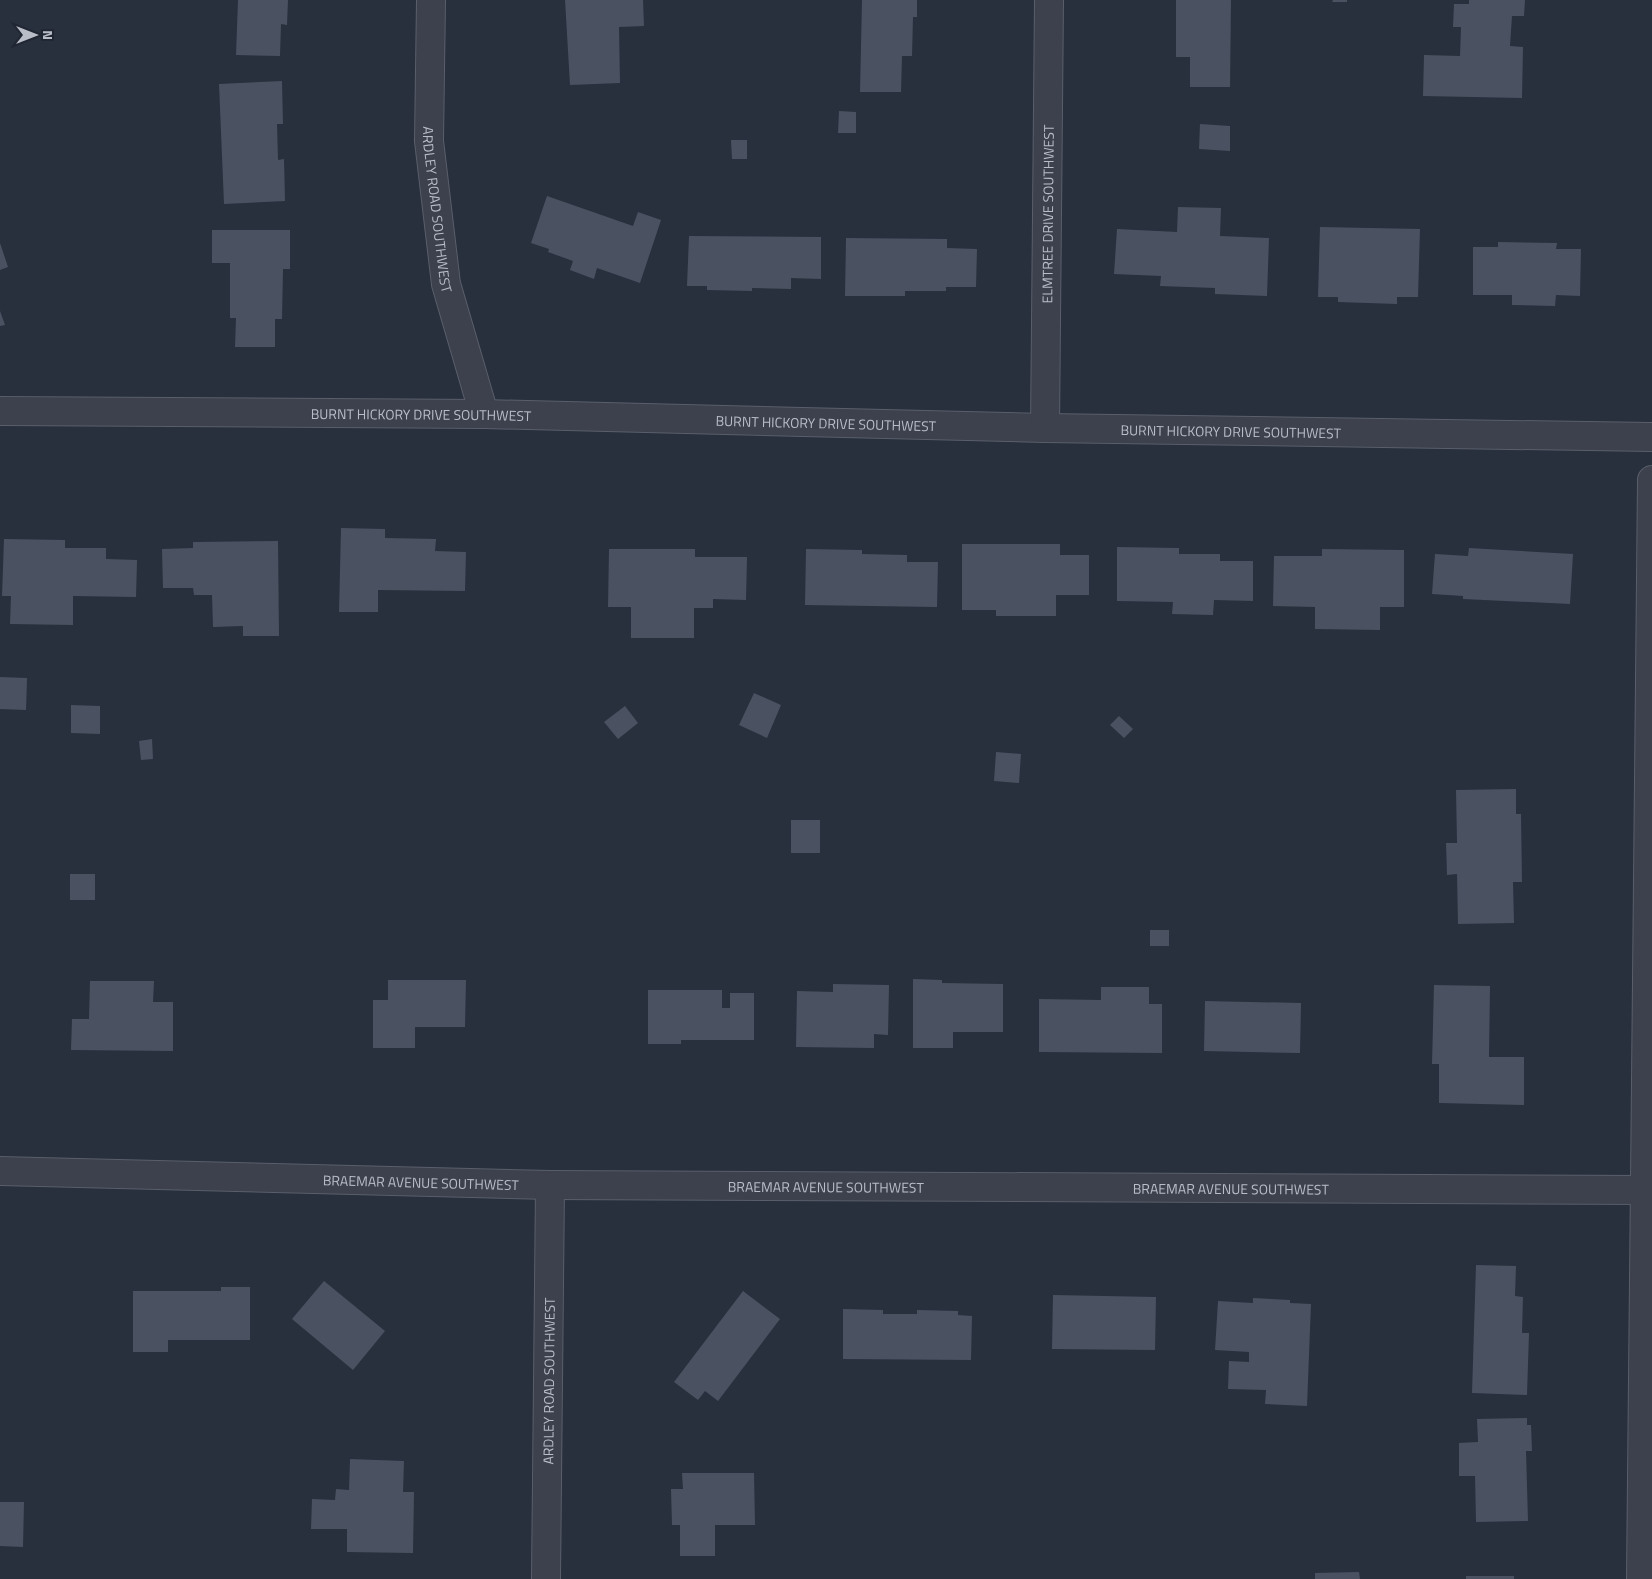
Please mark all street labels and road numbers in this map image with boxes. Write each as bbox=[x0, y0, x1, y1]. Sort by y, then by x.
street label: ELMTREE DRIVE SOUTHWEST bbox=[1036, 124, 1058, 303]
street label: ARDLEY ROAD SOUTHWEST bbox=[418, 126, 459, 296]
street label: BURNT HICKORY DRIVE SOUTHWEST bbox=[311, 402, 532, 426]
street label: BURNT HICKORY DRIVE SOUTHWEST bbox=[715, 409, 937, 436]
street label: BURNT HICKORY DRIVE SOUTHWEST bbox=[1120, 419, 1342, 443]
street label: BRAEMAR AVENUE SOUTHWEST bbox=[323, 1169, 520, 1195]
street label: BRAEMAR AVENUE SOUTHWEST bbox=[728, 1175, 925, 1197]
street label: BRAEMAR AVENUE SOUTHWEST bbox=[1133, 1177, 1330, 1199]
street label: ARDLEY ROAD SOUTHWEST bbox=[537, 1297, 559, 1465]

